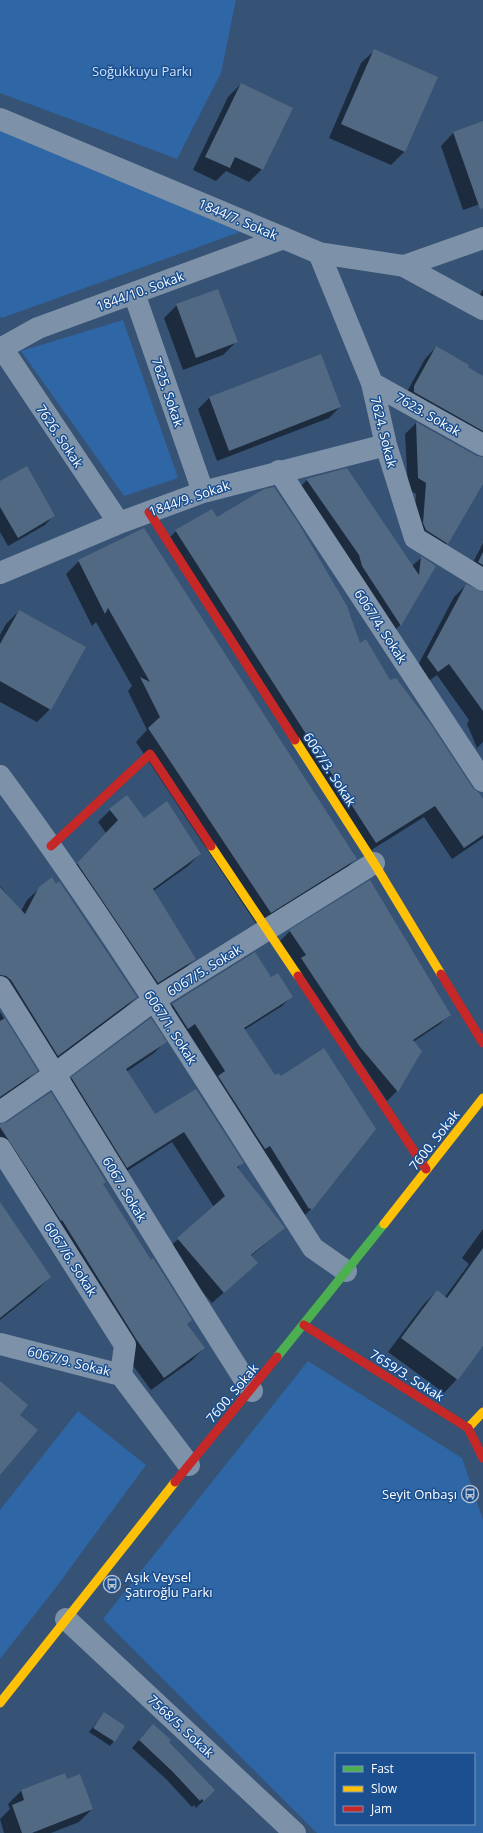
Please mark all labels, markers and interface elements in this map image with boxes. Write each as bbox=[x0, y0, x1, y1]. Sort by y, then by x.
park label: Soğukkuyu Parkı bbox=[92, 62, 192, 80]
street label: 1844/7. Sokak bbox=[196, 194, 281, 244]
street label: 1844/10. Sokak bbox=[94, 267, 186, 315]
street label: 7625. Sokak bbox=[148, 355, 188, 429]
street label: 7623. Sokak bbox=[392, 388, 464, 440]
street label: 7624. Sokak bbox=[367, 395, 402, 469]
street label: 7626. Sokak bbox=[32, 401, 88, 471]
street label: 1844/9. Sokak bbox=[146, 476, 232, 520]
street label: 6067/4. Sokak bbox=[350, 586, 412, 666]
street label: 6067/3. Sokak bbox=[299, 729, 361, 809]
street label: 6067/5. Sokak bbox=[163, 940, 245, 1000]
street label: 6067/1. Sokak bbox=[140, 987, 202, 1067]
street label: 7600. Sokak bbox=[405, 1106, 463, 1174]
street label: 6067. Sokak bbox=[99, 1153, 151, 1225]
street label: 6067/6. Sokak bbox=[40, 1219, 102, 1299]
street label: 6067/9. Sokak bbox=[26, 1342, 112, 1380]
street label: 7659/3. Sokak bbox=[366, 1345, 448, 1405]
street label: 7600. Sokak bbox=[202, 1359, 262, 1427]
bus stop icon: Seyit Onbaşı bbox=[460, 1484, 480, 1504]
place label: Seyit Onbaşı bbox=[382, 1485, 457, 1503]
place label: Aşık Veysel Şatıroğlu Parkı bbox=[125, 1568, 213, 1601]
bus stop icon: Aşık Veysel Şatıroğlu Parkı bbox=[102, 1574, 122, 1594]
street label: 7568/5. Sokak bbox=[144, 1691, 218, 1762]
legend bbox=[335, 1753, 475, 1825]
text: Fast bbox=[371, 1760, 394, 1777]
text: Slow bbox=[371, 1780, 398, 1797]
text: Jam bbox=[370, 1800, 392, 1817]

